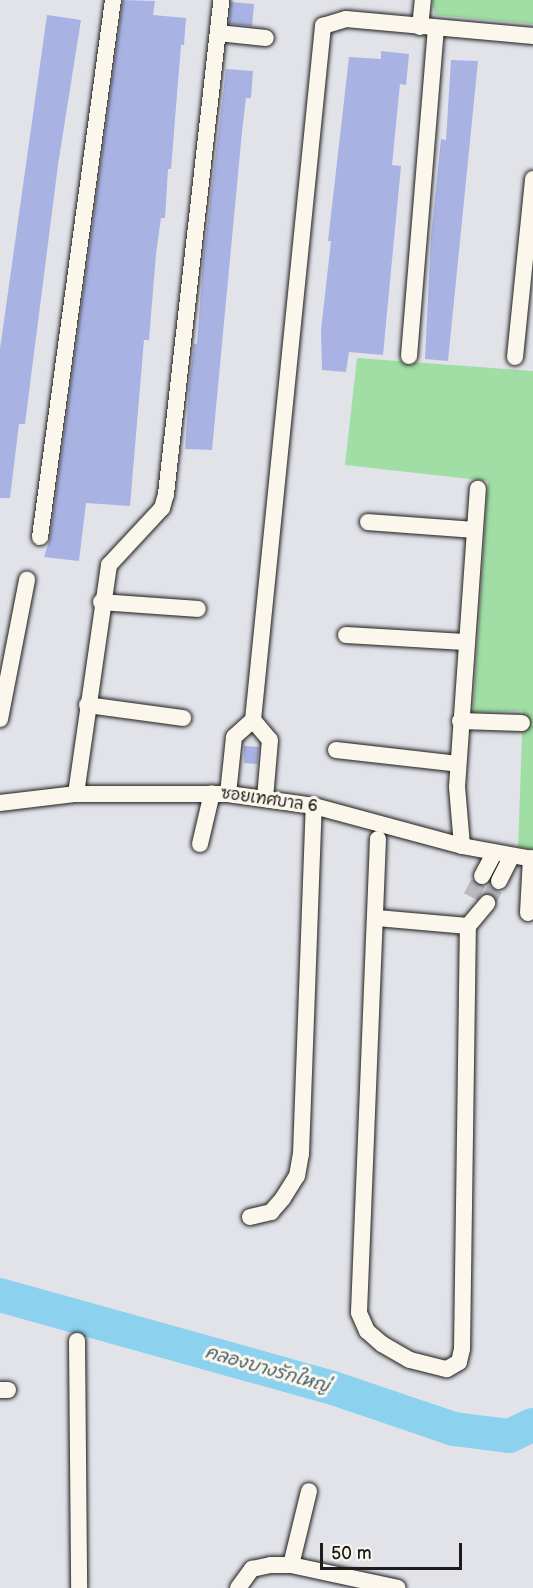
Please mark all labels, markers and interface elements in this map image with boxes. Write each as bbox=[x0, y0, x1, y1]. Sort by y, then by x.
street label: ซอยเทศบาล 6 bbox=[219, 785, 319, 817]
water label: คลองบางรักใหญ่ bbox=[203, 1342, 331, 1398]
scale bar bbox=[323, 1531, 466, 1569]
text: 50 m bbox=[331, 1543, 372, 1564]

